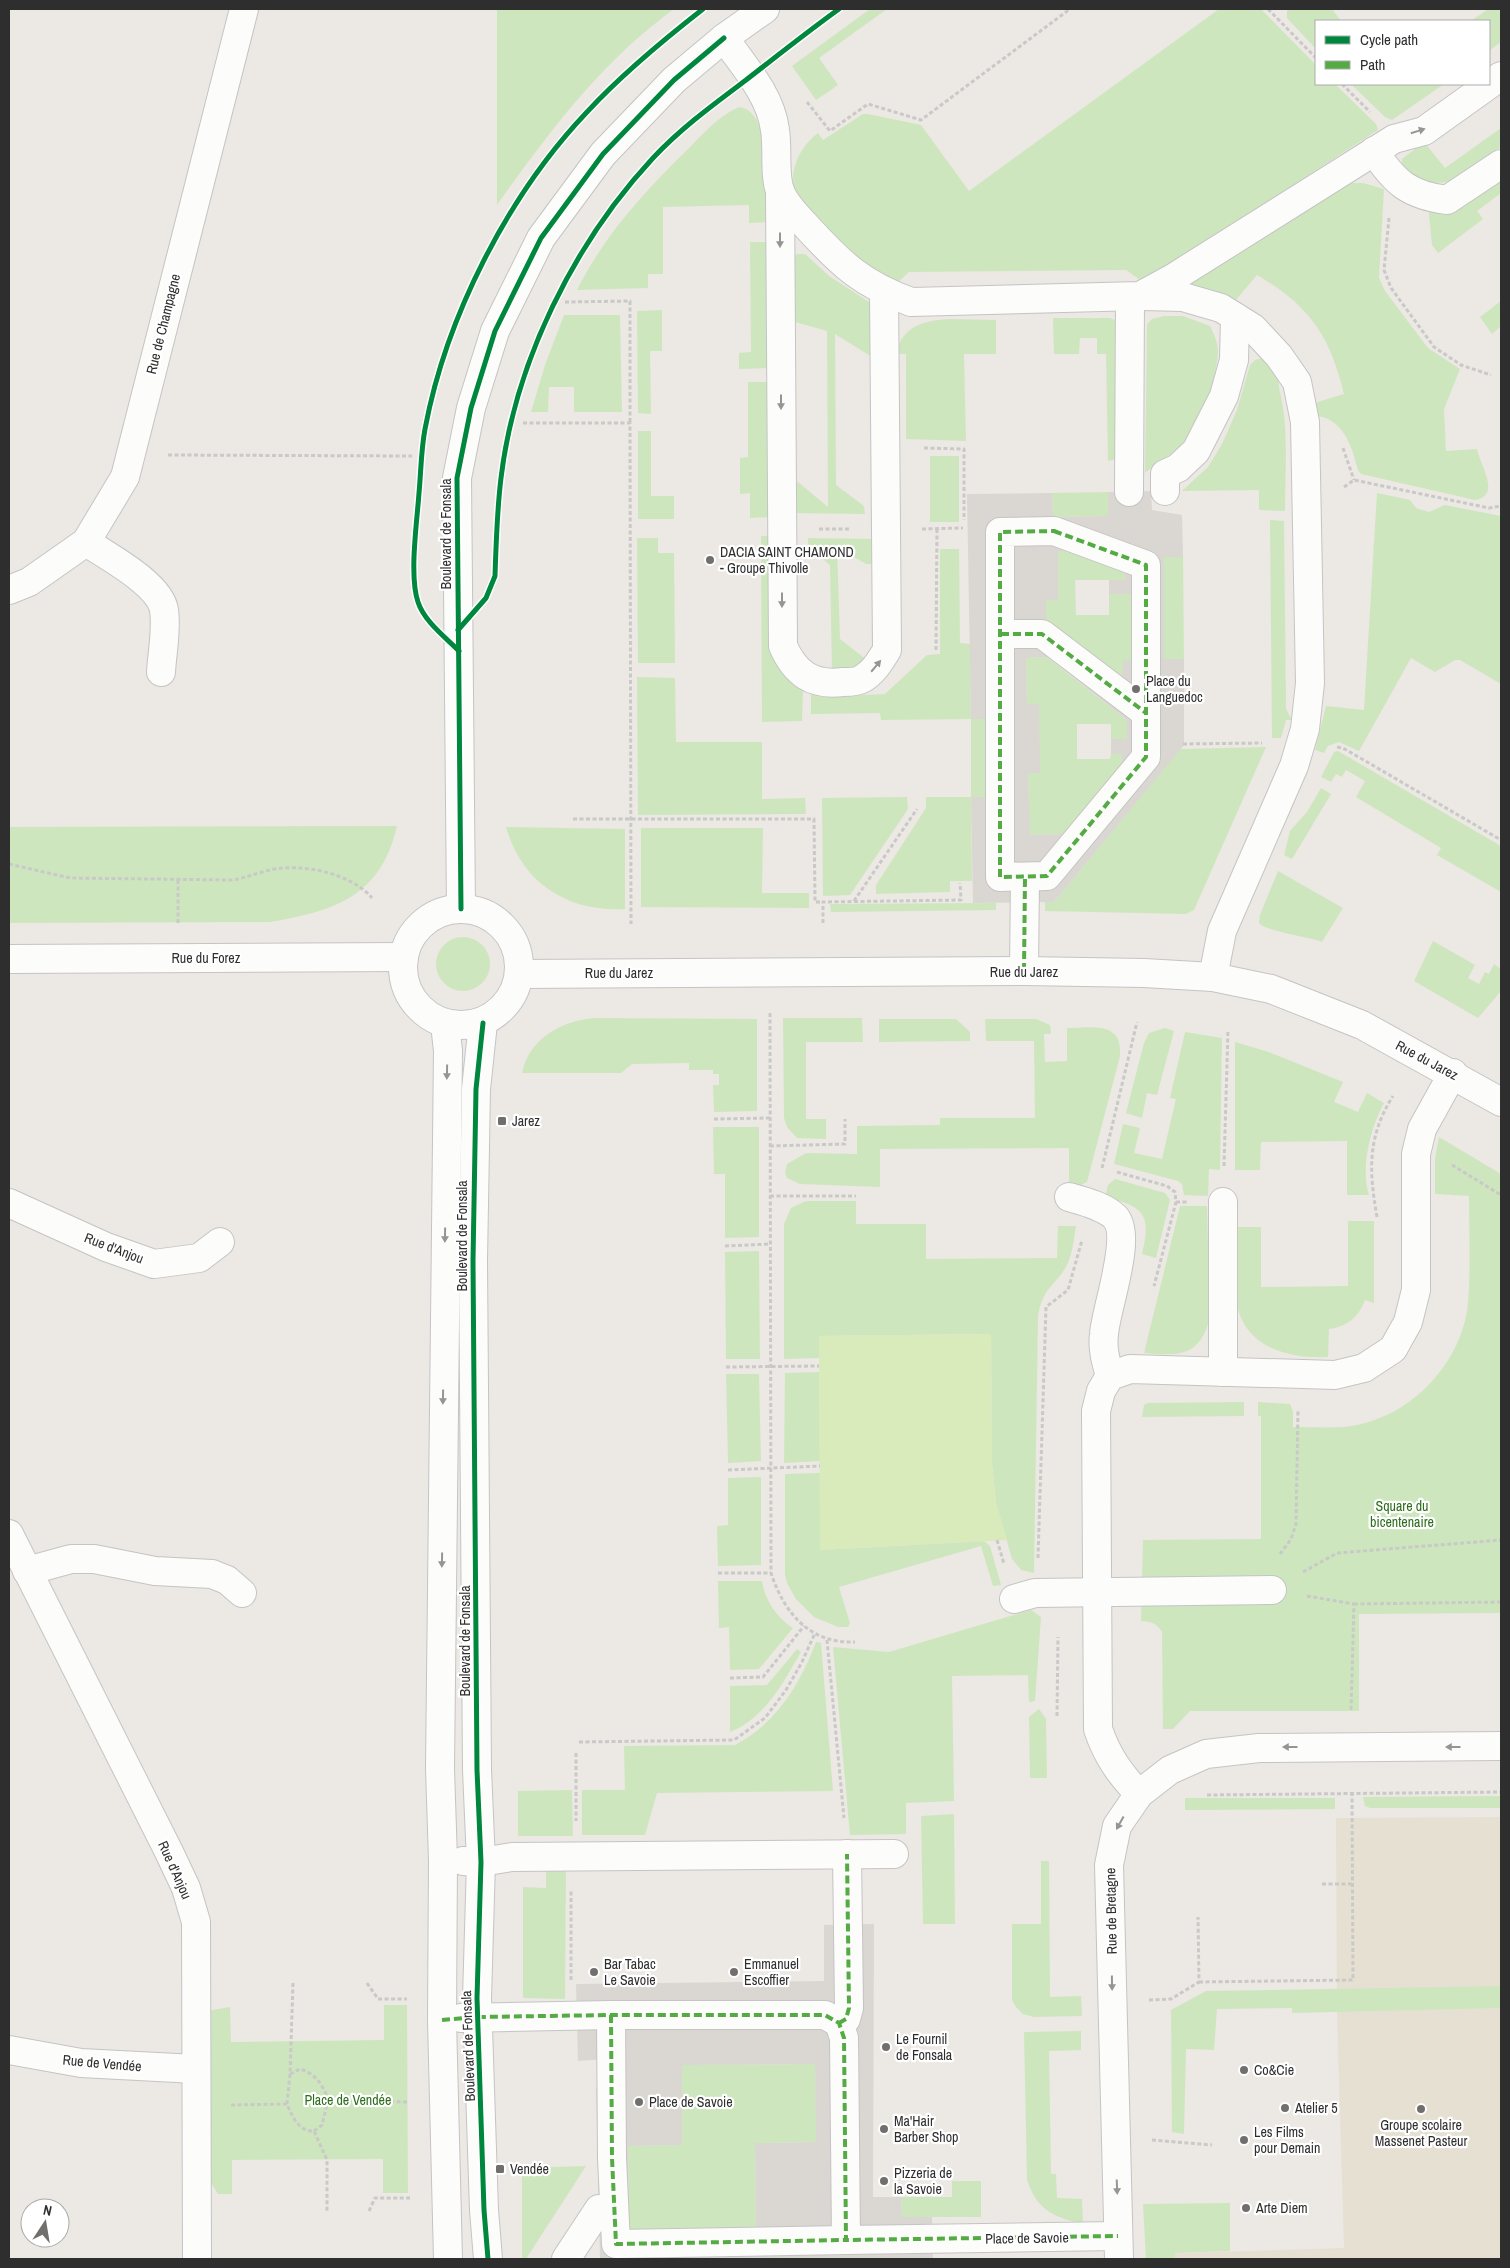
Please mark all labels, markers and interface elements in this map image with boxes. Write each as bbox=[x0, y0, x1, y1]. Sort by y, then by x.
legend bbox=[1315, 20, 1490, 85]
text: Cycle path bbox=[1360, 29, 1418, 50]
text: Path bbox=[1360, 54, 1385, 75]
one-way arrow bbox=[1411, 127, 1426, 135]
one-way arrow bbox=[776, 232, 784, 248]
street label: Rue de Champagne bbox=[142, 272, 184, 376]
one-way arrow bbox=[777, 394, 785, 410]
street label: Boulevard de Fonsala bbox=[437, 478, 455, 590]
place label: DACIA SAINT CHAMOND - Groupe Thivolle bbox=[720, 543, 854, 577]
marker: DACIA SAINT CHAMOND - Groupe Thivolle bbox=[704, 554, 716, 566]
one-way arrow bbox=[779, 592, 787, 608]
one-way arrow bbox=[870, 659, 881, 672]
place label: Place du Languedoc bbox=[1146, 672, 1203, 706]
marker: Place du Languedoc bbox=[1130, 683, 1142, 695]
street label: Rue du Forez bbox=[172, 949, 241, 967]
street label: Rue du Jarez bbox=[990, 963, 1058, 981]
street label: Rue du Jarez bbox=[585, 964, 653, 982]
street label: Rue du Jarez bbox=[1393, 1036, 1462, 1084]
one-way arrow bbox=[443, 1065, 451, 1081]
place label: Jarez bbox=[512, 1112, 540, 1130]
marker: Jarez bbox=[496, 1115, 508, 1127]
street label: Boulevard de Fonsala bbox=[453, 1180, 471, 1292]
one-way arrow bbox=[441, 1227, 449, 1243]
street label: Rue d'Anjou bbox=[82, 1228, 146, 1268]
one-way arrow bbox=[439, 1390, 447, 1406]
park label: Square du bicentenaire bbox=[1370, 1497, 1434, 1531]
one-way arrow bbox=[438, 1552, 446, 1568]
street label: Boulevard de Fonsala bbox=[456, 1585, 474, 1697]
one-way arrow bbox=[1444, 1743, 1460, 1751]
one-way arrow bbox=[1282, 1744, 1298, 1752]
one-way arrow bbox=[1116, 1815, 1124, 1830]
street label: Rue d'Anjou bbox=[154, 1838, 196, 1902]
street label: Rue de Bretagne bbox=[1101, 1867, 1121, 1955]
place label: Bar Tabac Le Savoie bbox=[604, 1955, 656, 1989]
place label: Emmanuel Escoffier bbox=[744, 1955, 799, 1989]
marker: Bar Tabac Le Savoie bbox=[588, 1966, 600, 1978]
marker: Emmanuel Escoffier bbox=[728, 1966, 740, 1978]
one-way arrow bbox=[1108, 1975, 1116, 1991]
street label: Boulevard de Fonsala bbox=[457, 1990, 479, 2102]
place label: Le Fournil de Fonsala bbox=[896, 2030, 953, 2064]
marker: Le Fournil de Fonsala bbox=[880, 2041, 892, 2053]
street label: Rue de Vendée bbox=[62, 2051, 142, 2075]
place label: Co&Cie bbox=[1254, 2061, 1294, 2079]
marker: Co&Cie bbox=[1238, 2064, 1250, 2076]
park label: Place de Vendée bbox=[305, 2091, 391, 2109]
place label: Place de Savoie bbox=[649, 2093, 733, 2111]
marker: Place de Savoie bbox=[633, 2096, 645, 2108]
place label: Atelier 5 bbox=[1294, 2099, 1338, 2117]
marker: Atelier 5 bbox=[1279, 2102, 1291, 2114]
marker: Groupe scolaire Massenet Pasteur bbox=[1415, 2103, 1427, 2115]
place label: Ma'Hair Barber Shop bbox=[894, 2112, 958, 2146]
place label: Groupe scolaire Massenet Pasteur bbox=[1375, 2116, 1467, 2150]
marker: Ma'Hair Barber Shop bbox=[878, 2123, 890, 2135]
place label: Les Films pour Demain bbox=[1254, 2123, 1320, 2157]
marker: Les Films pour Demain bbox=[1238, 2134, 1250, 2146]
place label: Vendée bbox=[510, 2160, 549, 2178]
marker: Vendée bbox=[494, 2163, 506, 2175]
place label: Pizzeria de la Savoie bbox=[894, 2164, 952, 2198]
marker: Pizzeria de la Savoie bbox=[878, 2175, 890, 2187]
one-way arrow bbox=[1113, 2180, 1121, 2196]
north arrow bbox=[20, 2198, 70, 2248]
place label: Arte Diem bbox=[1255, 2199, 1308, 2217]
text: N bbox=[42, 2201, 54, 2220]
marker: Arte Diem bbox=[1240, 2202, 1252, 2214]
street label: Place de Savoie bbox=[985, 2228, 1069, 2248]

